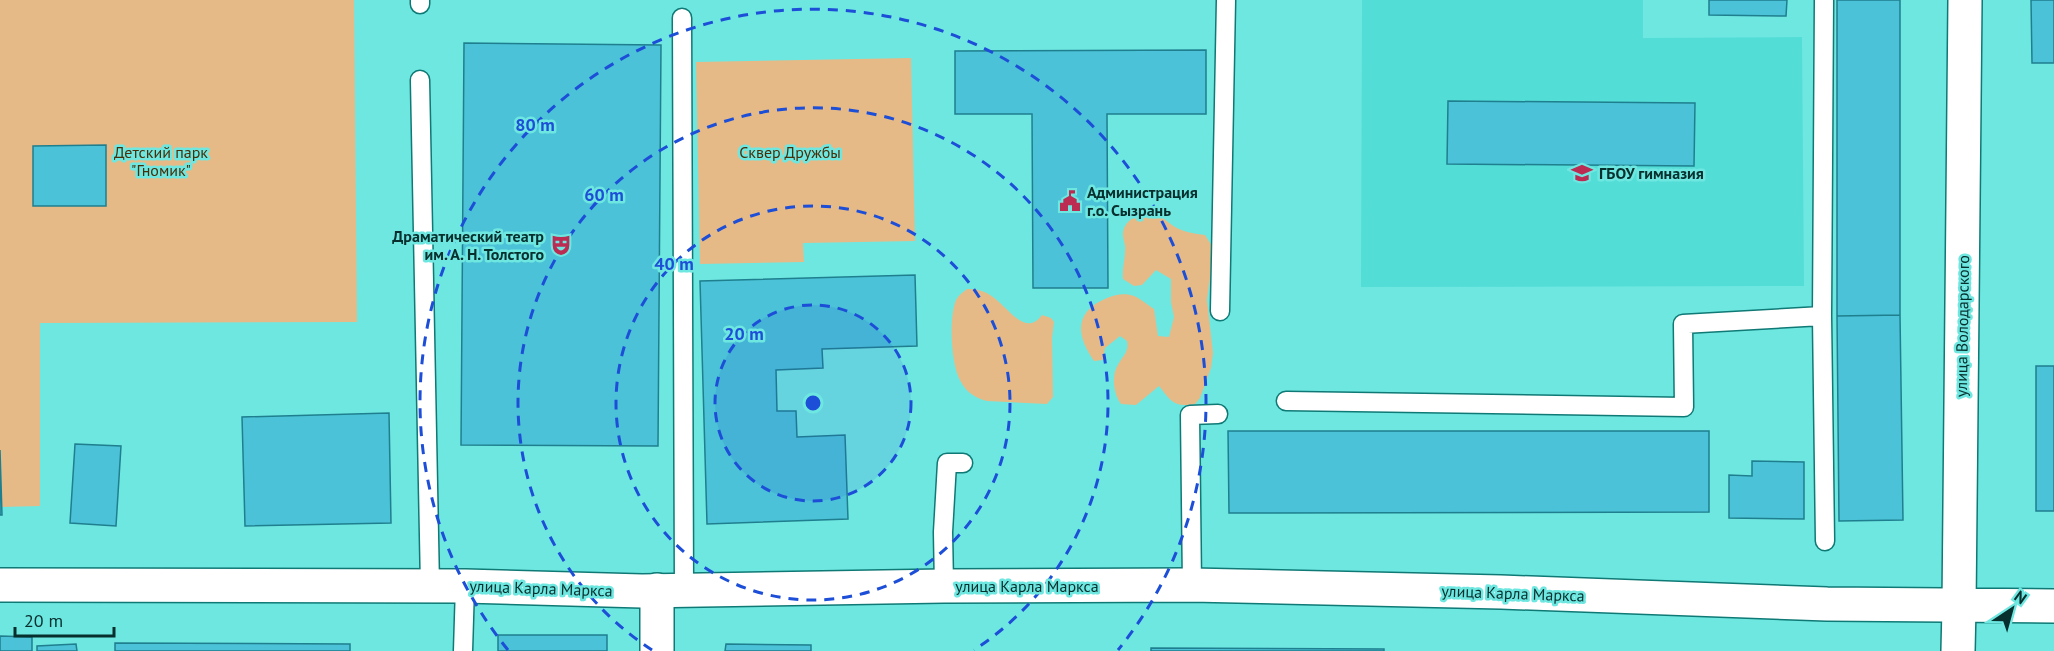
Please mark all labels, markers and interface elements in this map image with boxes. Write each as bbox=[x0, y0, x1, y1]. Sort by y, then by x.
text: 80 m bbox=[515, 113, 555, 136]
park label: Детский парк "Гномик" bbox=[114, 142, 208, 180]
park label: Сквер Дружбы bbox=[739, 142, 841, 162]
school or university icon: ГБОУ гимназия bbox=[1570, 161, 1594, 185]
place label: ГБОУ гимназия bbox=[1599, 163, 1704, 183]
place label: Администрация г.о. Сызрань bbox=[1087, 182, 1198, 220]
text: 60 m bbox=[584, 183, 624, 206]
public building icon: Администрация г.о. Сызрань bbox=[1058, 189, 1082, 213]
place label: Драматический театр им. А. Н. Толстого bbox=[392, 226, 544, 264]
theatre icon: Драматический театр им. А. Н. Толстого bbox=[549, 233, 573, 257]
text: 40 m bbox=[654, 252, 694, 275]
street label: улица Володарского bbox=[1951, 255, 1973, 397]
text: 20 m bbox=[724, 322, 764, 345]
centre of rings bbox=[803, 393, 823, 413]
street label: улица Карла Маркса bbox=[469, 576, 613, 600]
street label: улица Карла Маркса bbox=[955, 576, 1099, 596]
north arrow bbox=[1982, 579, 2042, 639]
street label: улица Карла Маркса bbox=[1441, 581, 1585, 605]
text: N bbox=[2011, 586, 2031, 608]
scale bar bbox=[15, 600, 114, 638]
text: 20 m bbox=[24, 609, 63, 632]

